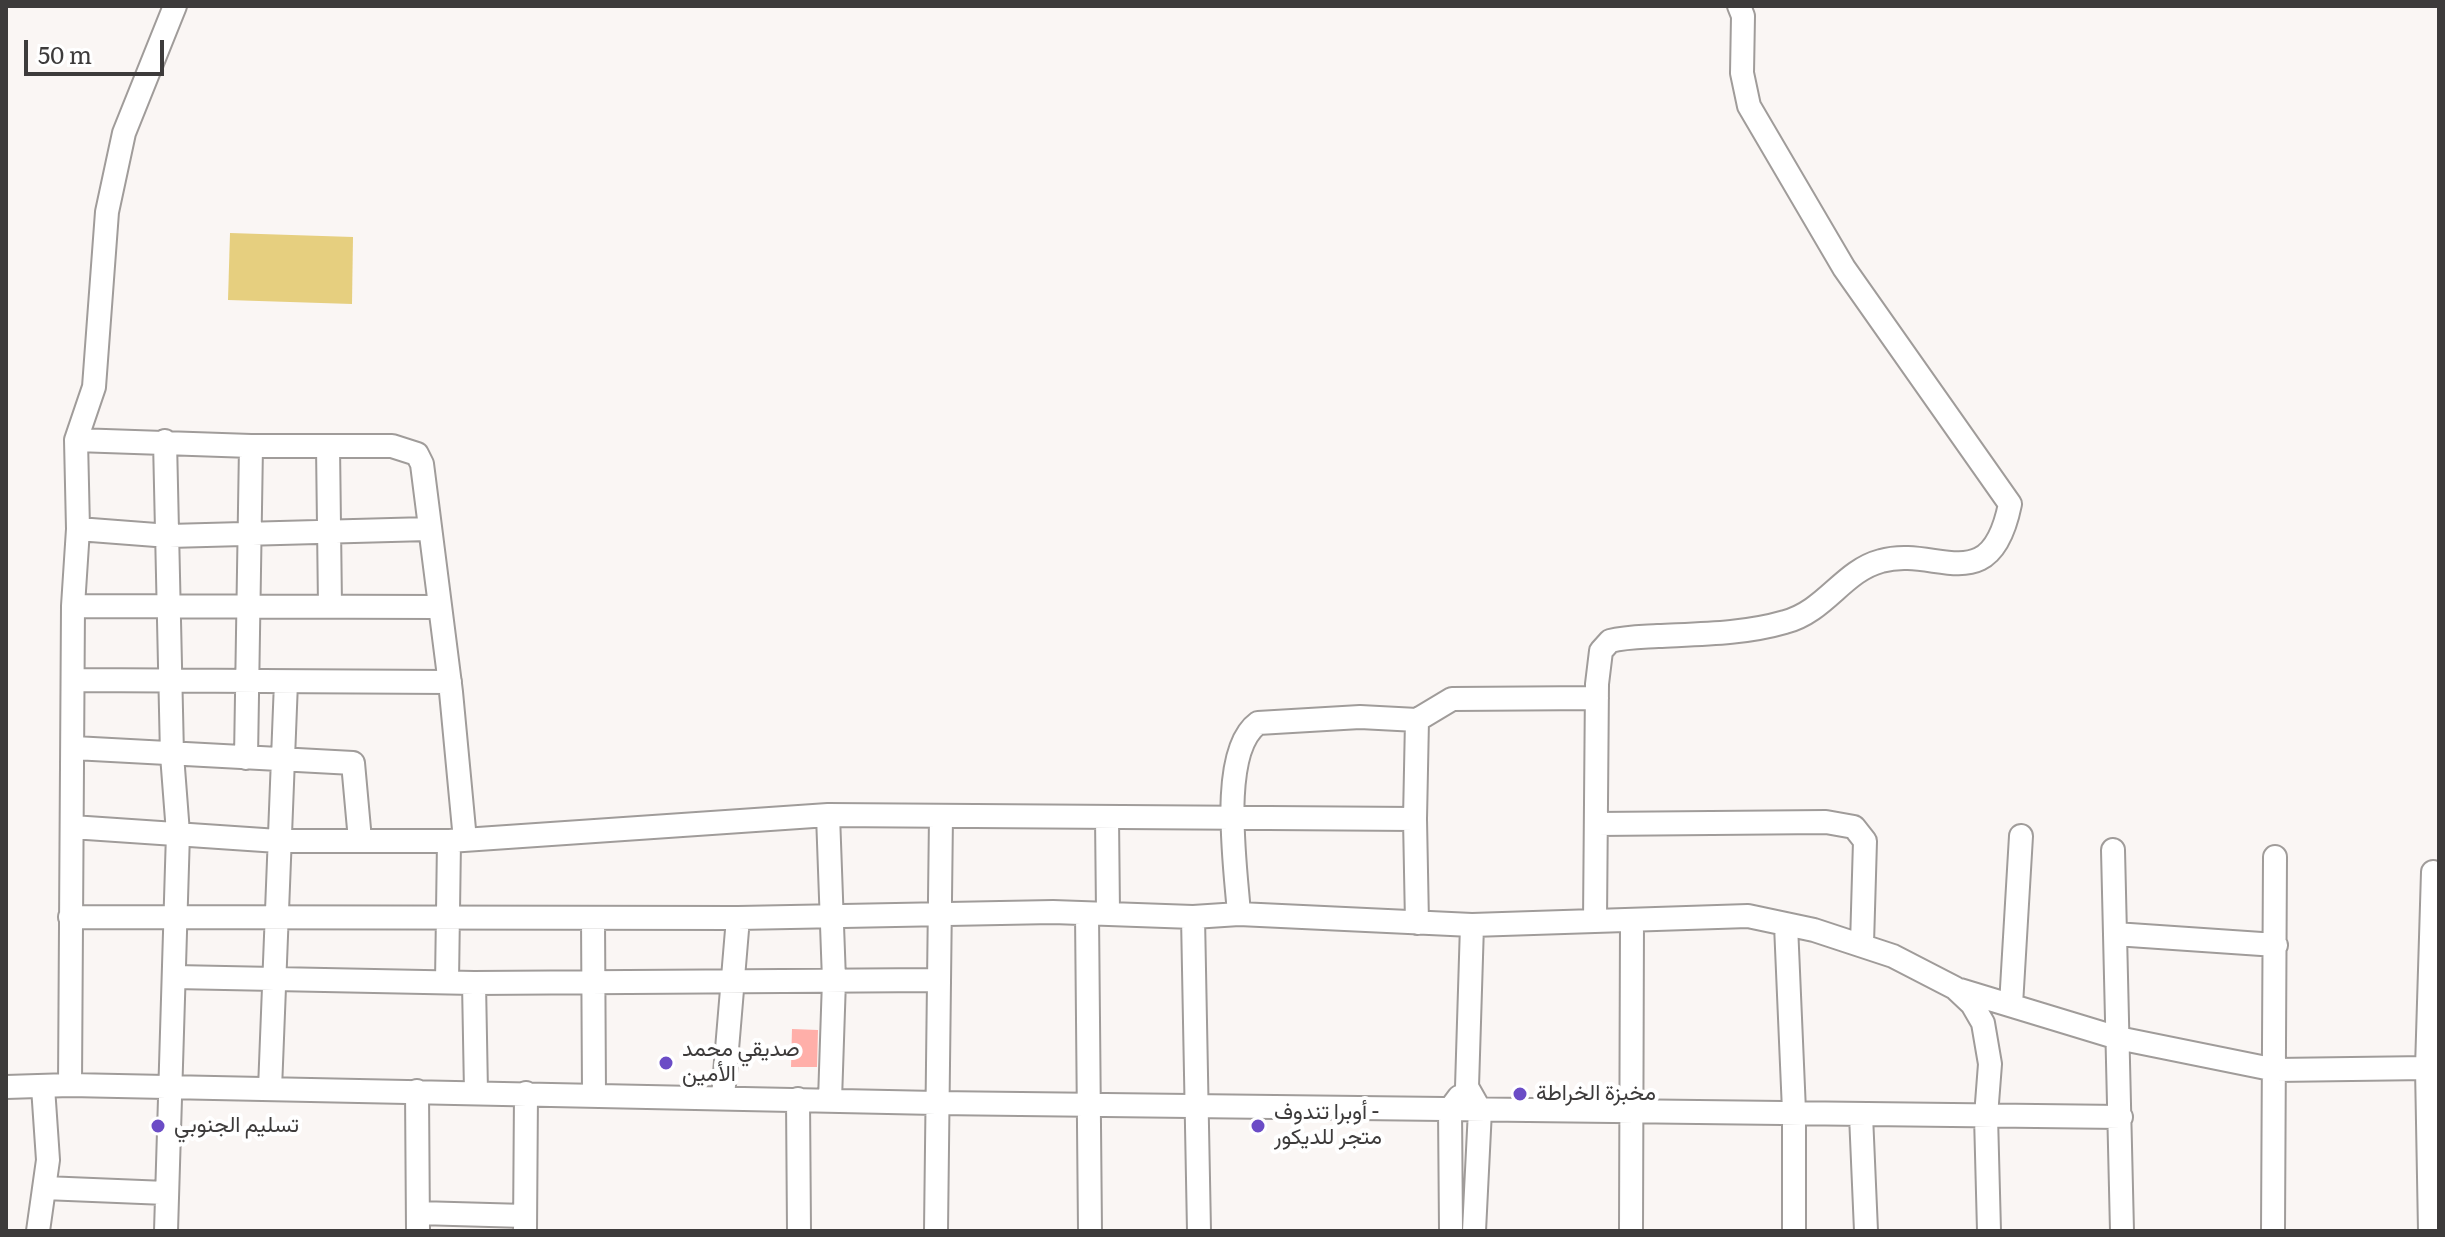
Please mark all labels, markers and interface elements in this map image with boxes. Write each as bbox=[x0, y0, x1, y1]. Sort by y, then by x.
scale bar bbox=[28, 24, 168, 74]
text: 50 m bbox=[38, 36, 92, 71]
place label: صديقي محمد الأمين bbox=[682, 1037, 800, 1088]
marker: صديقي محمد الأمين bbox=[657, 1054, 675, 1072]
place label: مخبزة الخراطة bbox=[1536, 1081, 1656, 1107]
marker: مخبزة الخراطة bbox=[1511, 1085, 1529, 1103]
place label: أوبرا تندوف - متجر للديكور bbox=[1274, 1100, 1382, 1152]
place label: تسليم الجنوبي bbox=[174, 1113, 299, 1139]
marker: تسليم الجنوبي bbox=[149, 1117, 167, 1135]
marker: أوبرا تندوف - متجر للديكور bbox=[1249, 1117, 1267, 1135]

